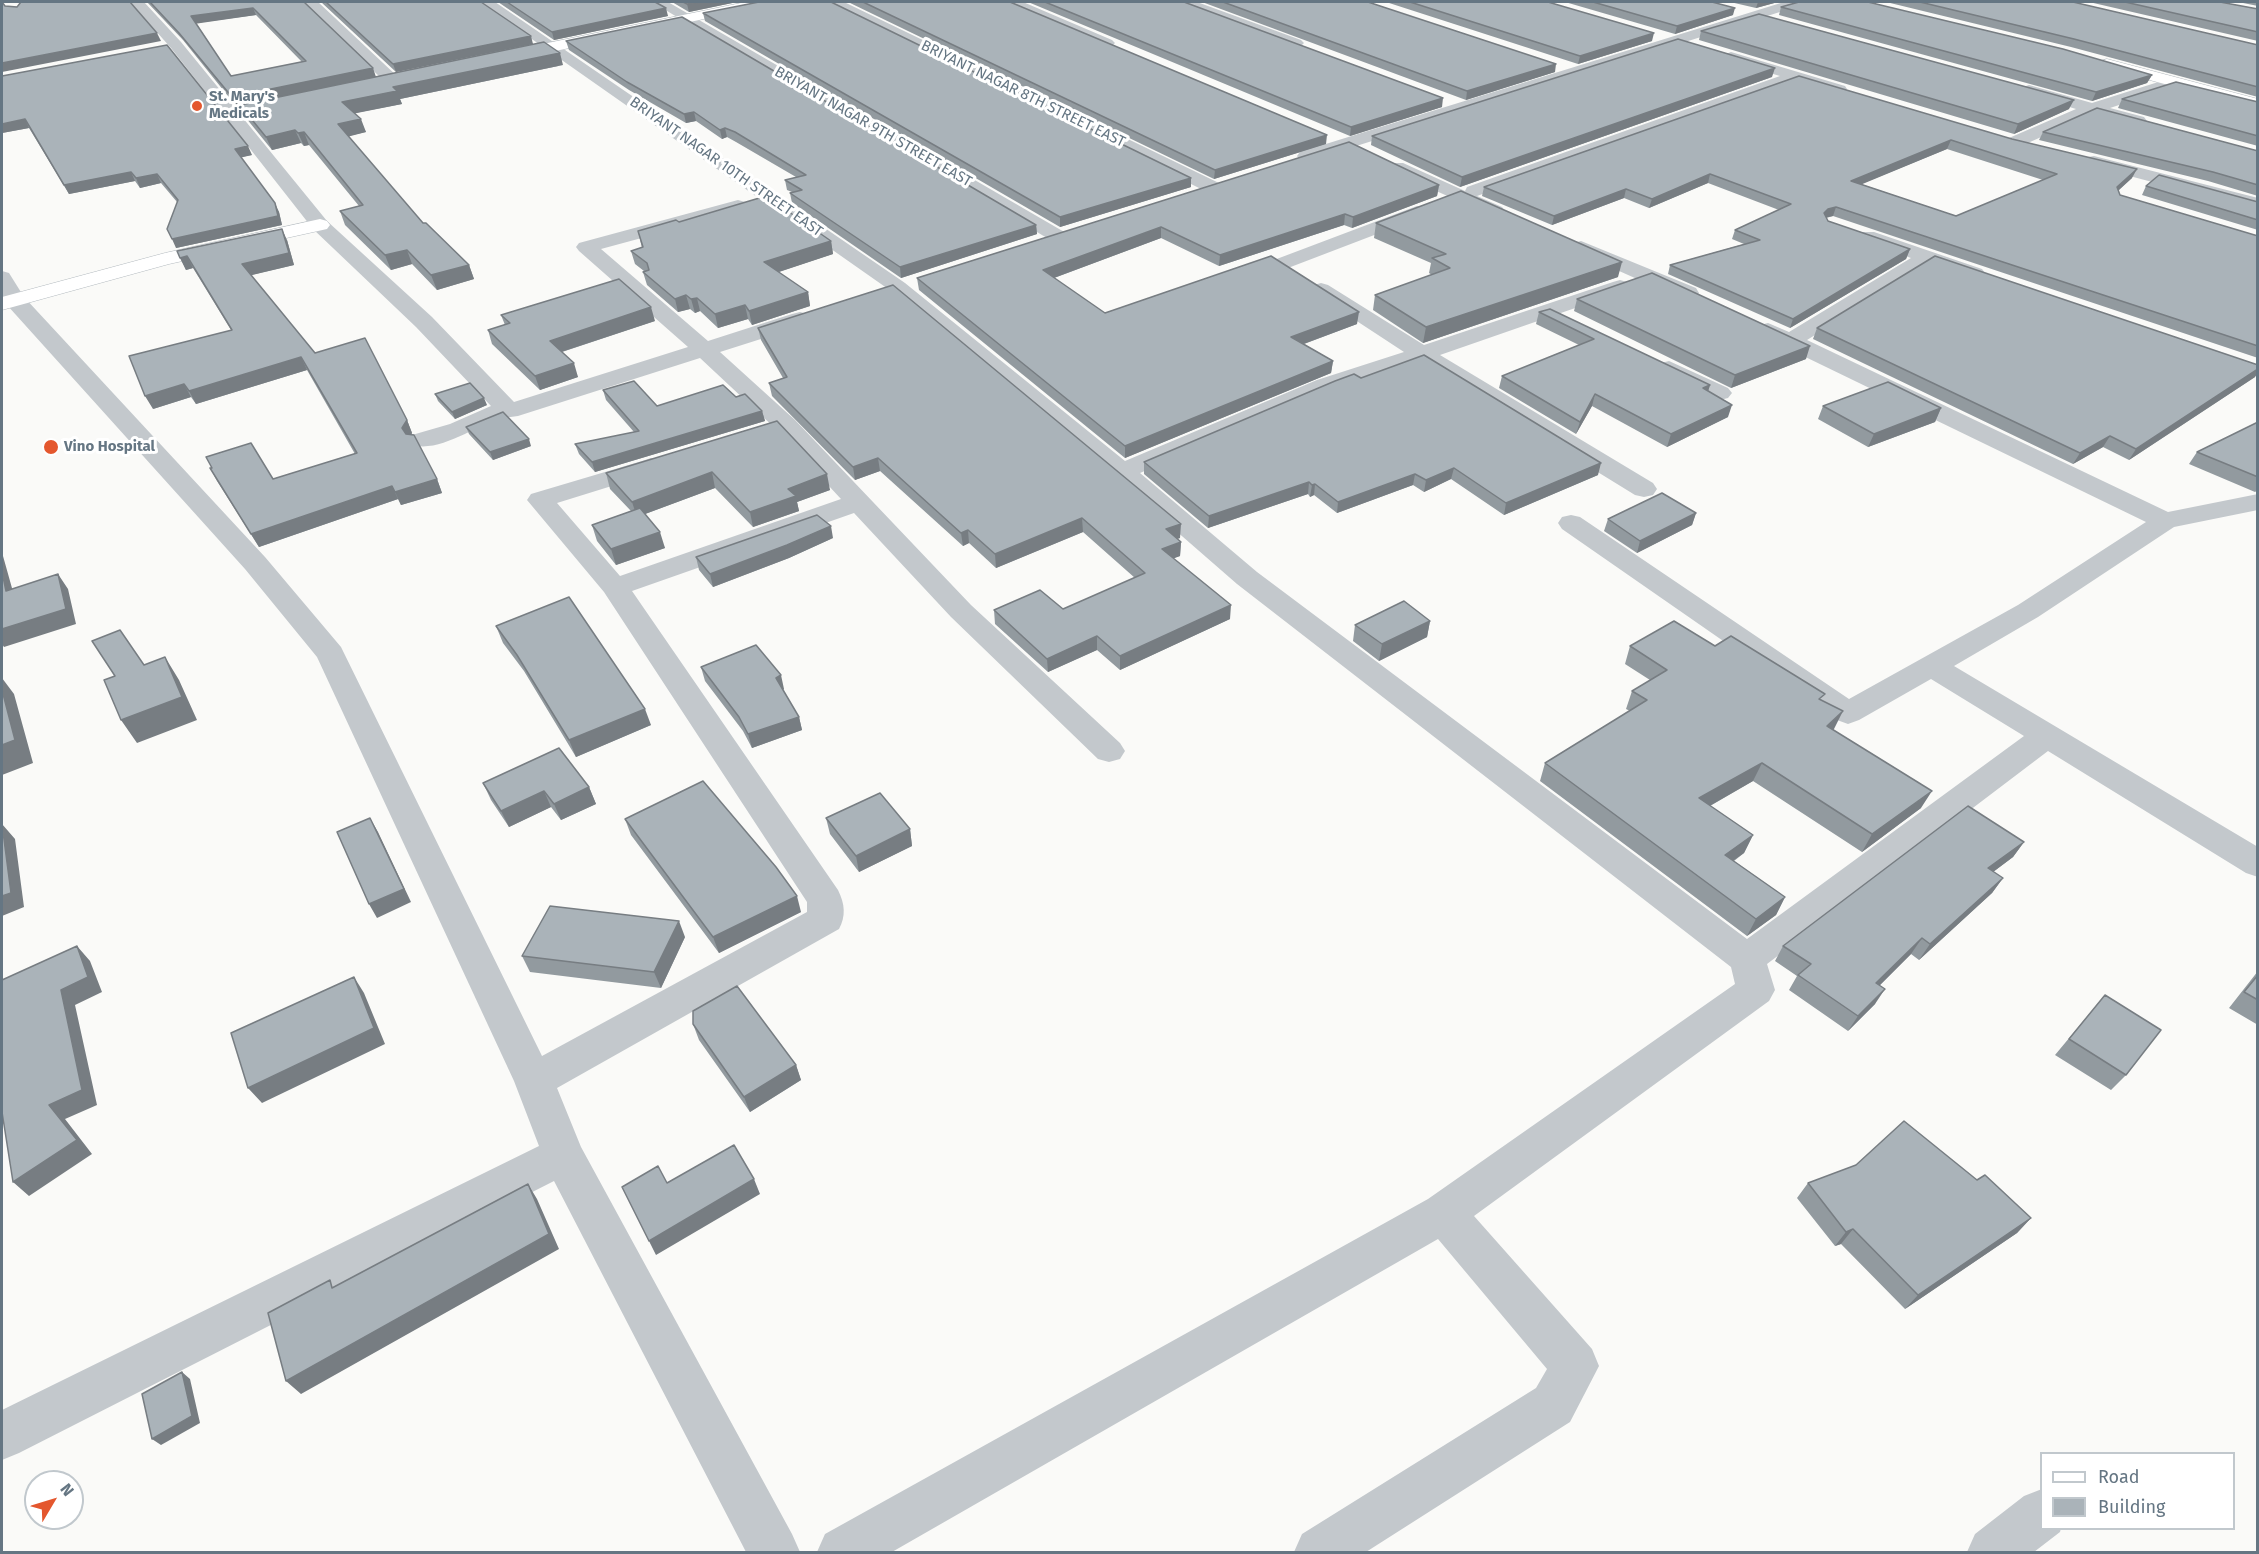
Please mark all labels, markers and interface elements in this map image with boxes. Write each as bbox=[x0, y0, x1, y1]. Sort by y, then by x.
street label: BRIYANT NAGAR 8TH STREET EAST bbox=[918, 37, 1128, 151]
street label: BRIYANT NAGAR 9TH STREET EAST bbox=[771, 63, 975, 191]
place label: St. Mary's Medicals bbox=[209, 88, 275, 123]
street label: BRIYANT NAGAR 10TH STREET EAST bbox=[626, 93, 826, 241]
marker: St. Mary's Medicals bbox=[190, 99, 204, 113]
marker: Vino Hospital bbox=[42, 438, 60, 456]
place label: Vino Hospital bbox=[64, 438, 155, 456]
legend bbox=[2040, 1452, 2235, 1530]
text: Road bbox=[2098, 1466, 2140, 1488]
north arrow bbox=[24, 1470, 84, 1530]
text: N bbox=[56, 1480, 78, 1500]
text: Building bbox=[2098, 1496, 2165, 1518]

